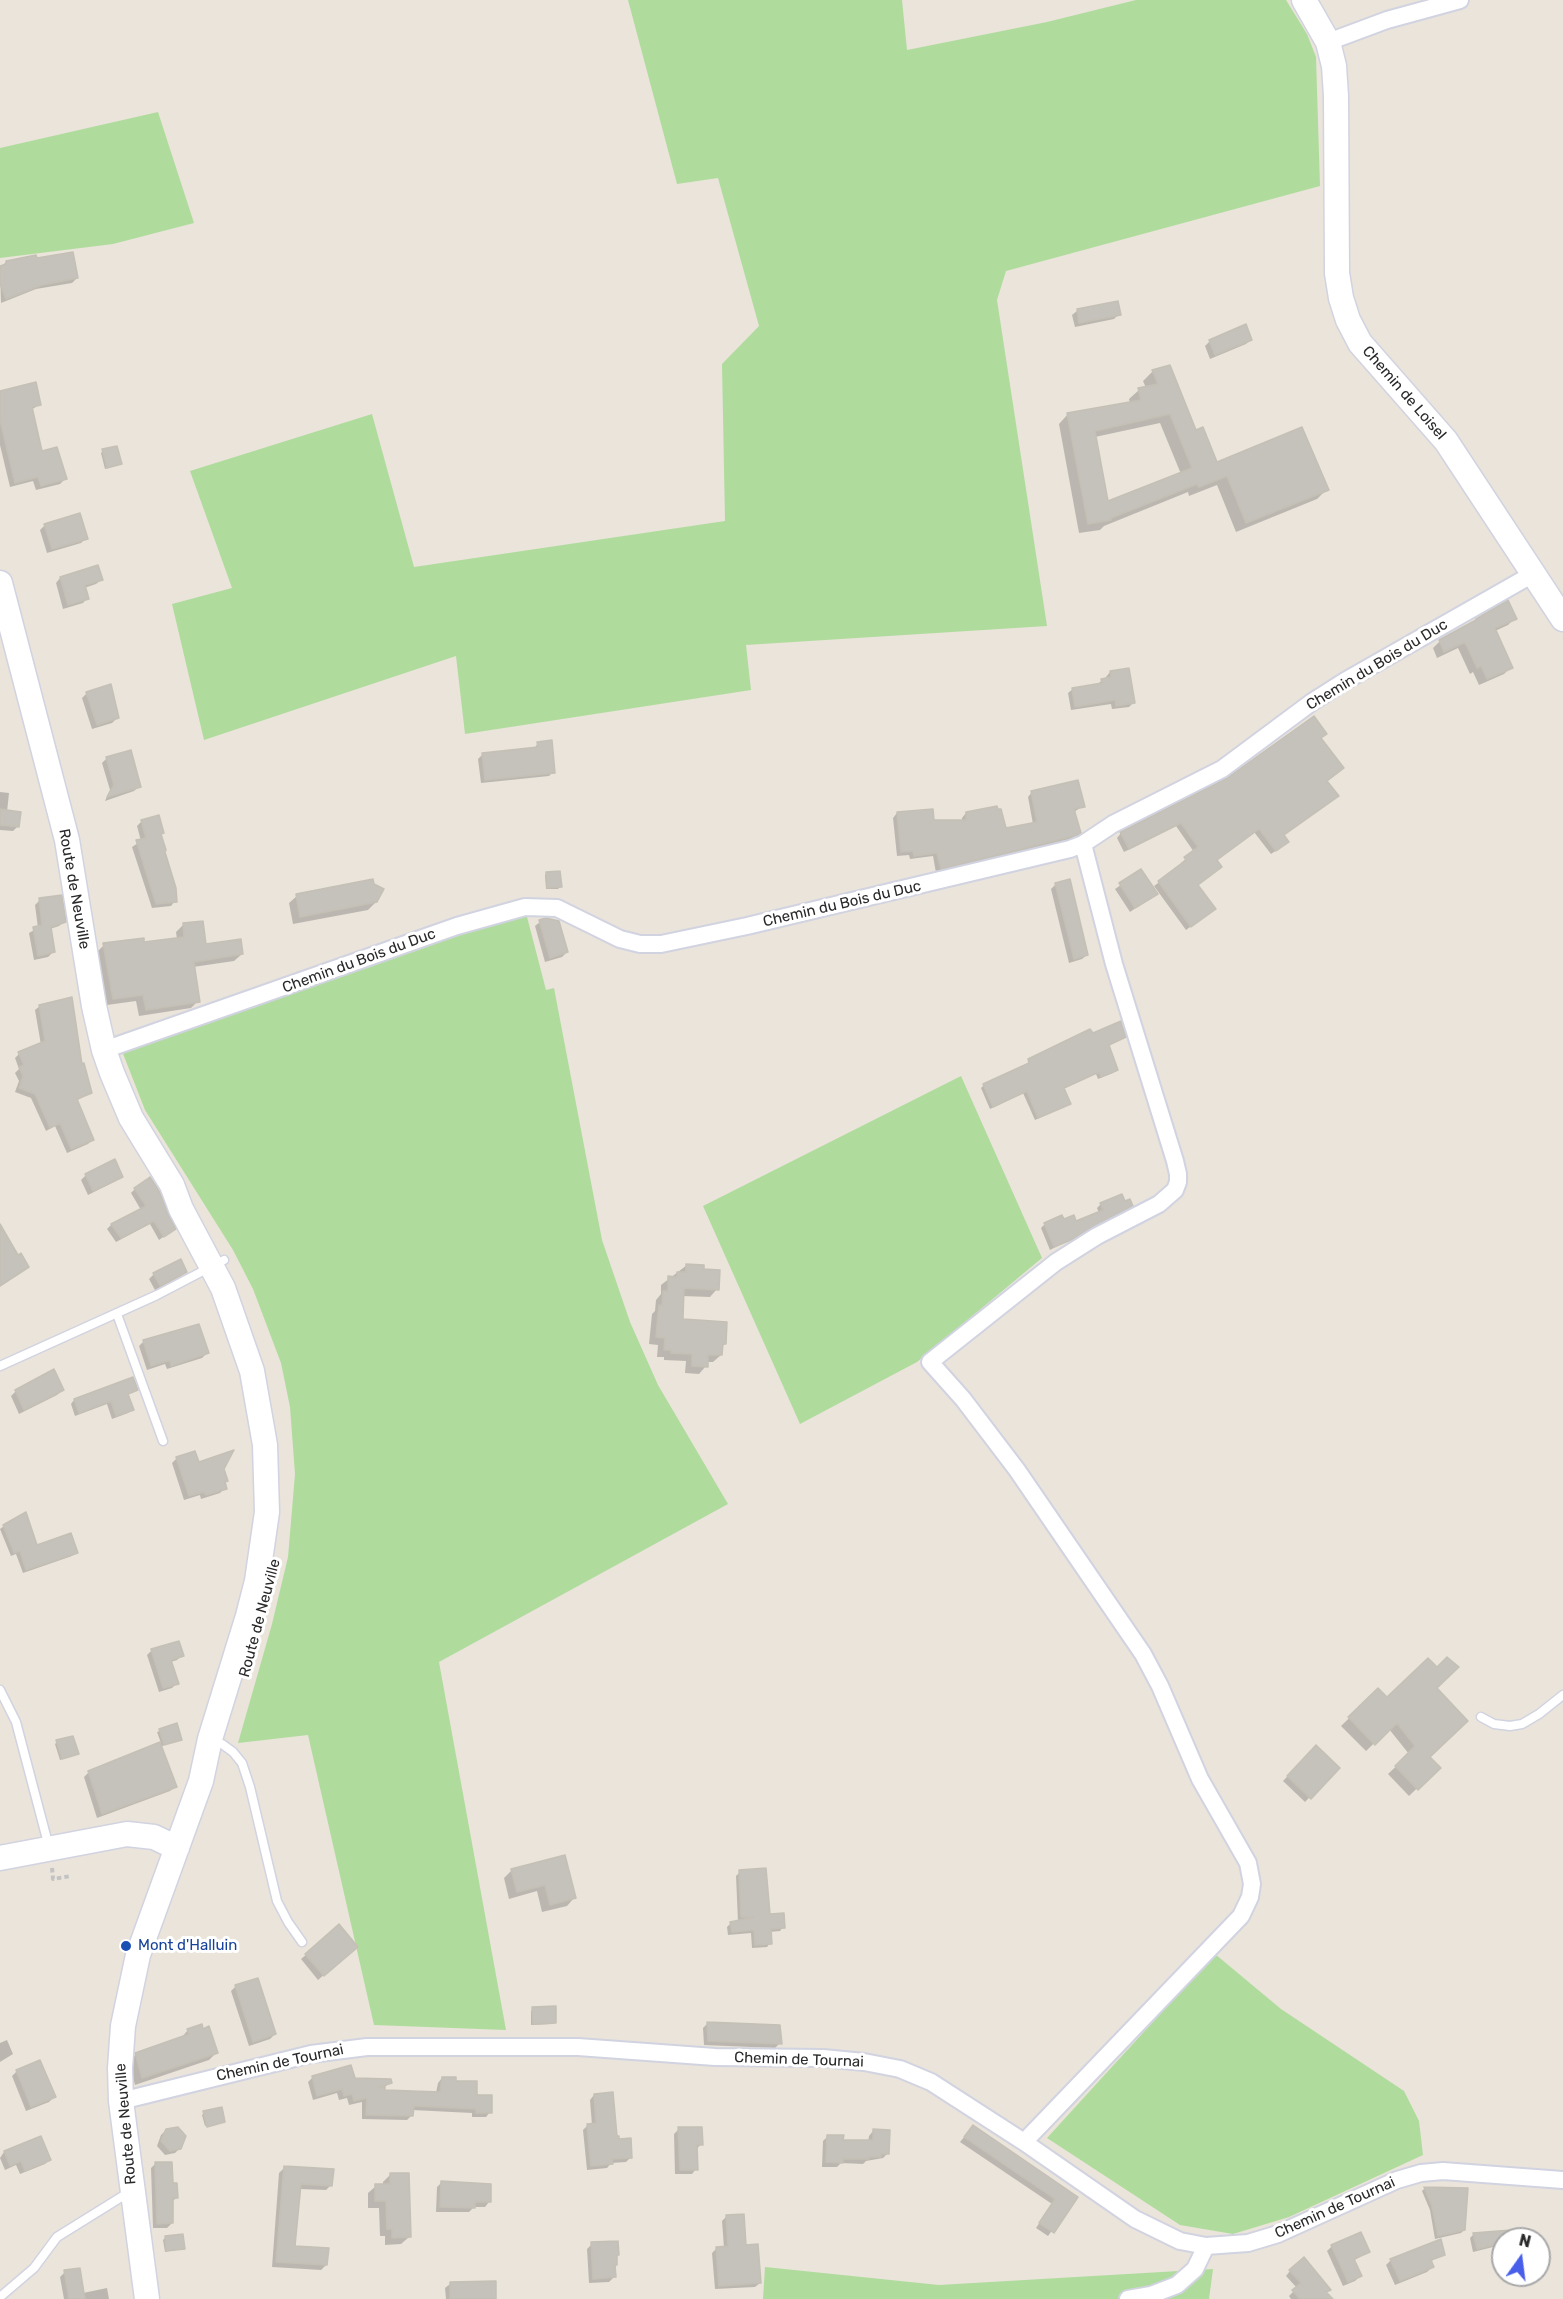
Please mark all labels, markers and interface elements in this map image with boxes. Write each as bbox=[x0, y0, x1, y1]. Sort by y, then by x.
street label: Chemin de Loisel bbox=[1358, 342, 1450, 444]
street label: Chemin du Bois du Duc bbox=[1303, 616, 1451, 714]
street label: Route de Neuville bbox=[55, 827, 93, 951]
street label: Chemin du Bois du Duc bbox=[761, 877, 923, 931]
street label: Chemin du Bois du Duc bbox=[280, 925, 438, 997]
street label: Route de Neuville bbox=[236, 1557, 284, 1679]
place label: Mont d'Halluin bbox=[138, 1937, 237, 1955]
marker: Mont d'Halluin bbox=[119, 1939, 133, 1953]
street label: Chemin de Tournai bbox=[215, 2041, 345, 2085]
street label: Chemin de Tournai bbox=[734, 2049, 864, 2071]
street label: Route de Neuville bbox=[112, 2063, 140, 2185]
street label: Chemin de Tournai bbox=[1272, 2173, 1398, 2243]
north arrow bbox=[1491, 2227, 1551, 2287]
text: N bbox=[1517, 2230, 1533, 2252]

